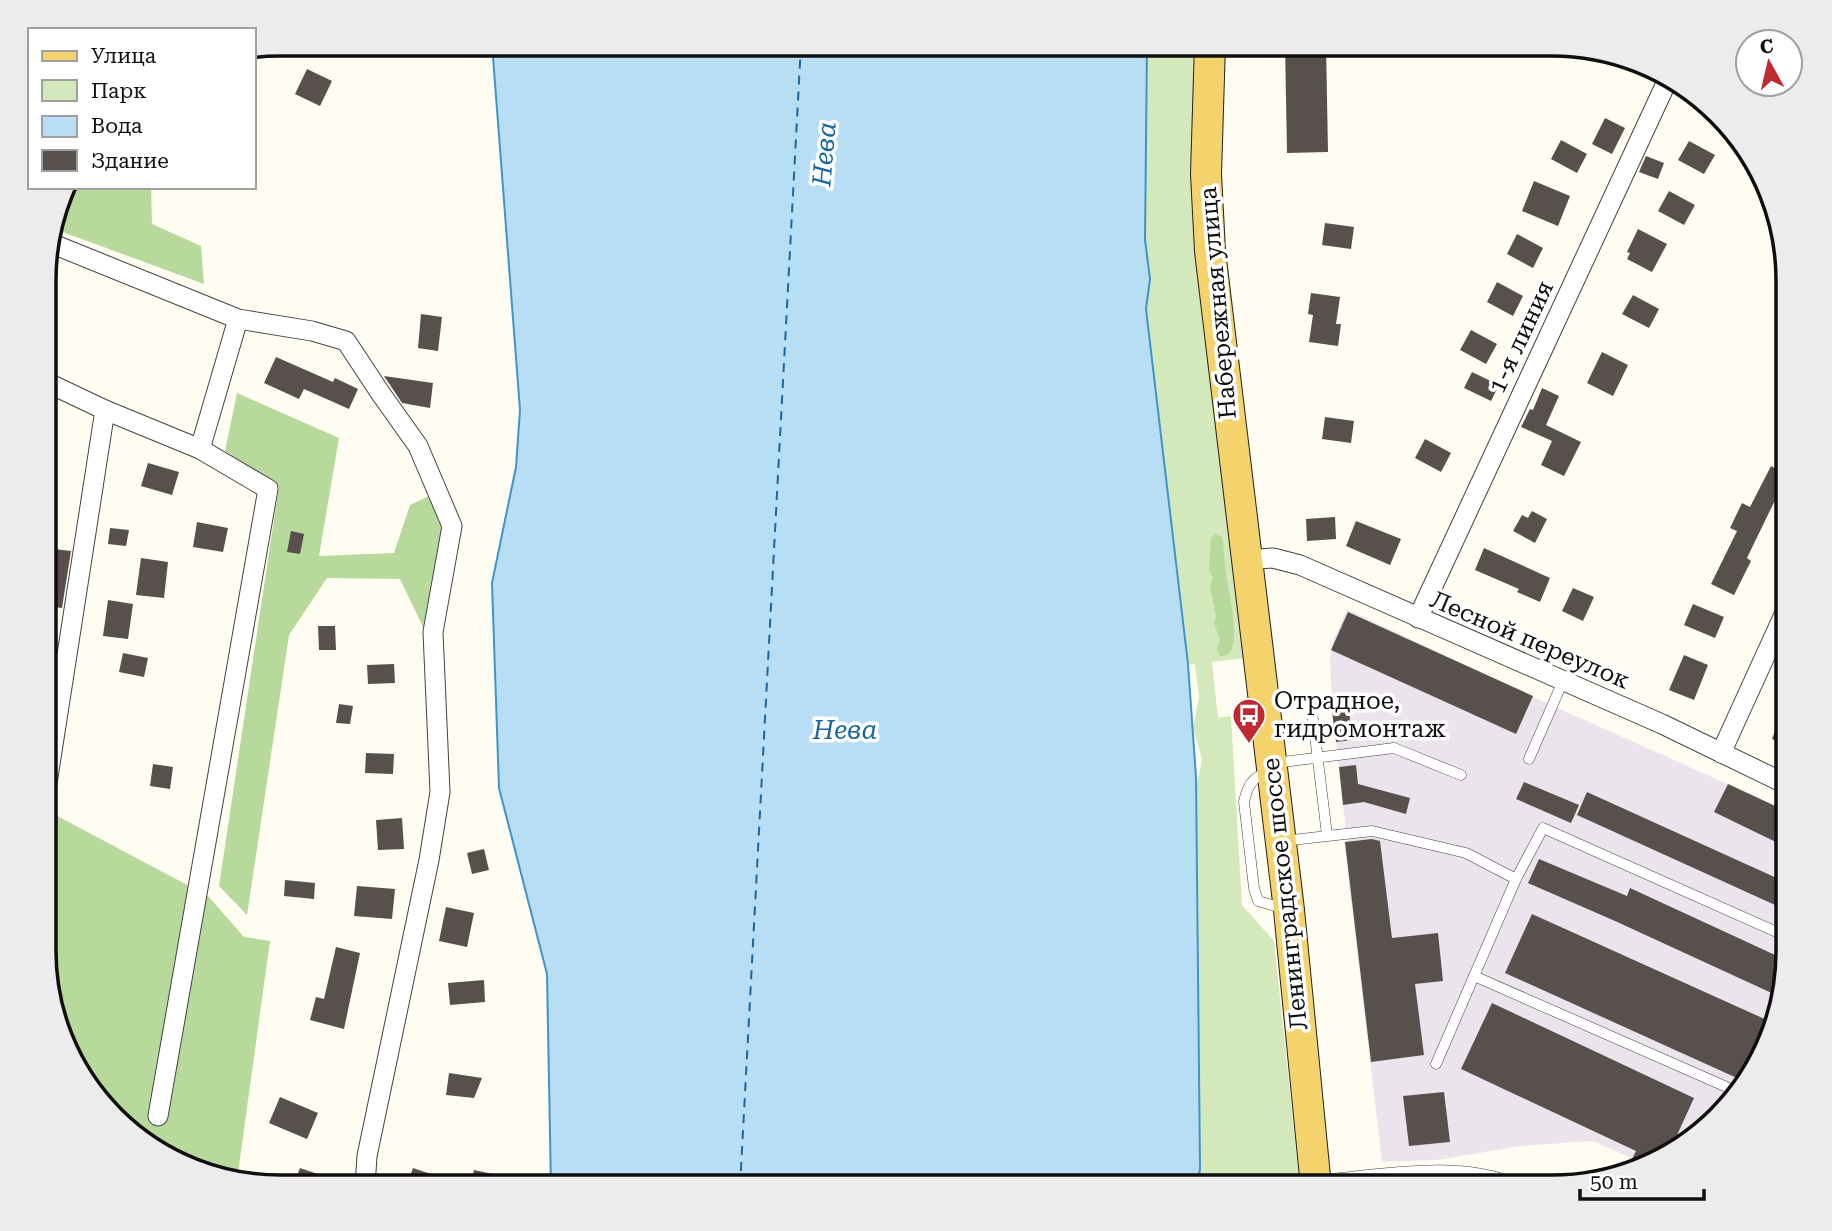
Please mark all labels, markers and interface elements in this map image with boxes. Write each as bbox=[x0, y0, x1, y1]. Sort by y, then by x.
legend bbox=[28, 28, 256, 189]
north arrow bbox=[1734, 28, 1804, 98]
text: С bbox=[1759, 34, 1775, 59]
text: Улица bbox=[91, 44, 157, 68]
text: Парк bbox=[91, 79, 147, 103]
text: Вода bbox=[91, 114, 143, 138]
water label: Нева bbox=[806, 121, 842, 188]
text: Здание bbox=[91, 149, 169, 173]
street label: Набережная улица bbox=[1194, 186, 1242, 420]
street label: 1-я линия bbox=[1483, 276, 1559, 398]
street label: Лесной переулок bbox=[1426, 585, 1634, 695]
place label: Отрадное, гидромонтаж bbox=[1274, 687, 1446, 743]
bus stop icon: Отрадное, гидромонтаж bbox=[1230, 696, 1268, 745]
water label: Нева bbox=[812, 715, 877, 745]
street label: Ленинградское шоссе bbox=[1257, 756, 1313, 1032]
scale bar bbox=[1580, 1158, 1704, 1202]
text: 50 m bbox=[1590, 1170, 1638, 1194]

